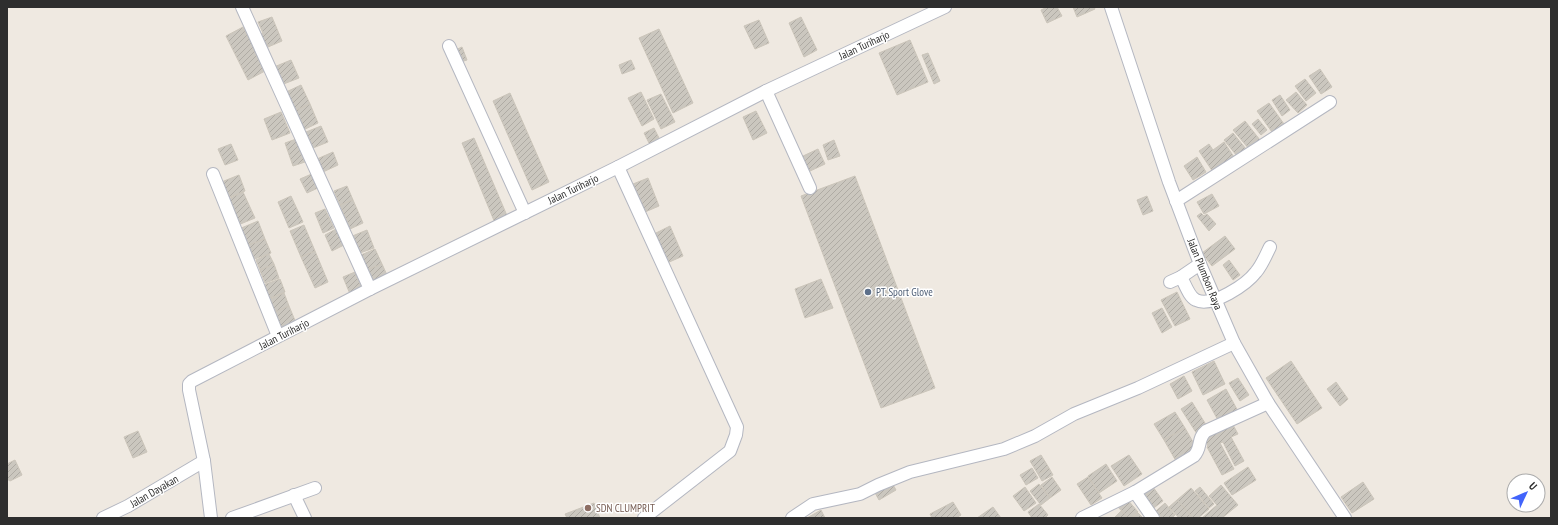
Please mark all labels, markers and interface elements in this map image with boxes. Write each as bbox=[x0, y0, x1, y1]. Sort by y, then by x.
street label: Jalan Turiharjo bbox=[835, 27, 892, 63]
street label: Jalan Turiharjo bbox=[545, 171, 601, 208]
street label: Jalan Plumbon Raya bbox=[1184, 235, 1226, 312]
place label: PT. Sport Glove bbox=[876, 285, 933, 299]
marker: PT. Sport Glove bbox=[863, 287, 873, 297]
street label: Jalan Turiharjo bbox=[256, 315, 312, 353]
street label: Jalan Dayakan bbox=[127, 472, 181, 511]
north arrow bbox=[1506, 473, 1546, 513]
text: U bbox=[1526, 479, 1540, 493]
place label: SDN CLUMPRIT bbox=[596, 501, 655, 515]
marker: SDN CLUMPRIT bbox=[583, 503, 593, 513]

